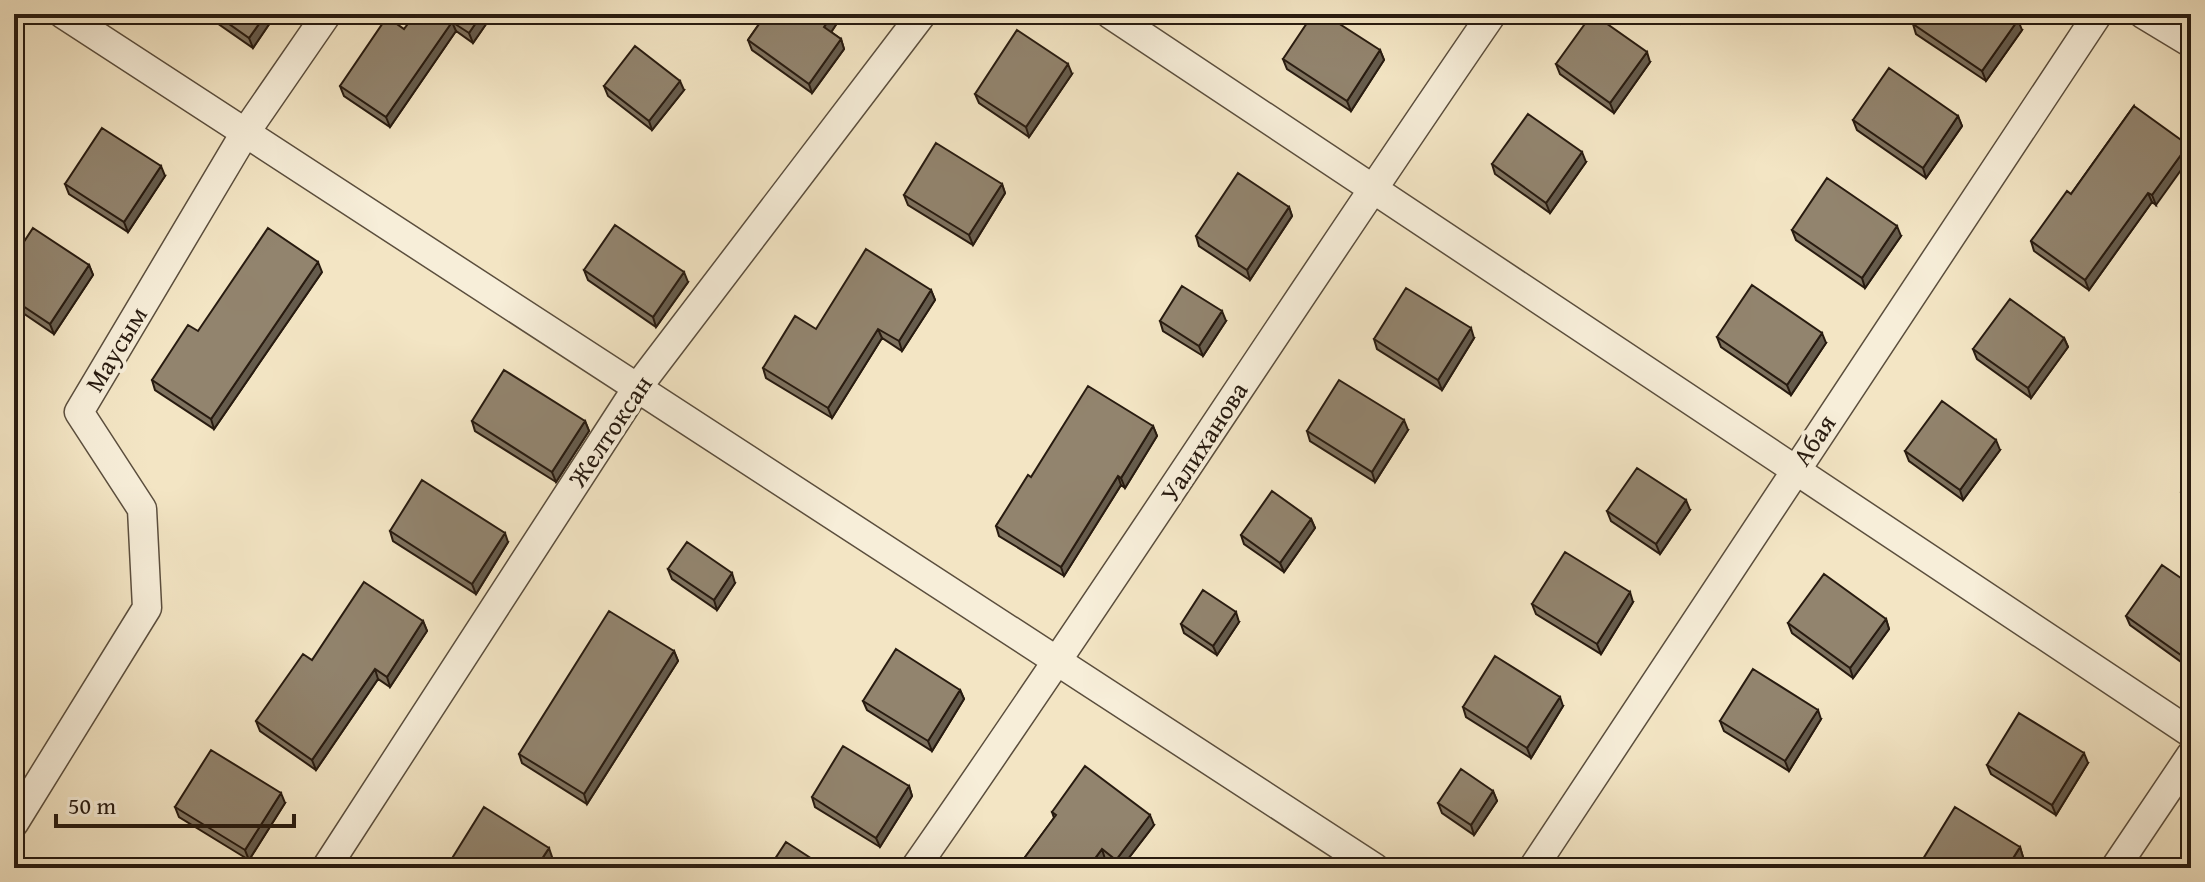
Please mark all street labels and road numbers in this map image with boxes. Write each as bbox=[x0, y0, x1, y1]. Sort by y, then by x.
street label: Маусым bbox=[75, 298, 157, 399]
street label: Желтоксан bbox=[557, 367, 662, 496]
street label: Уалиханова bbox=[1150, 373, 1258, 510]
street label: Абая bbox=[1782, 406, 1845, 473]

